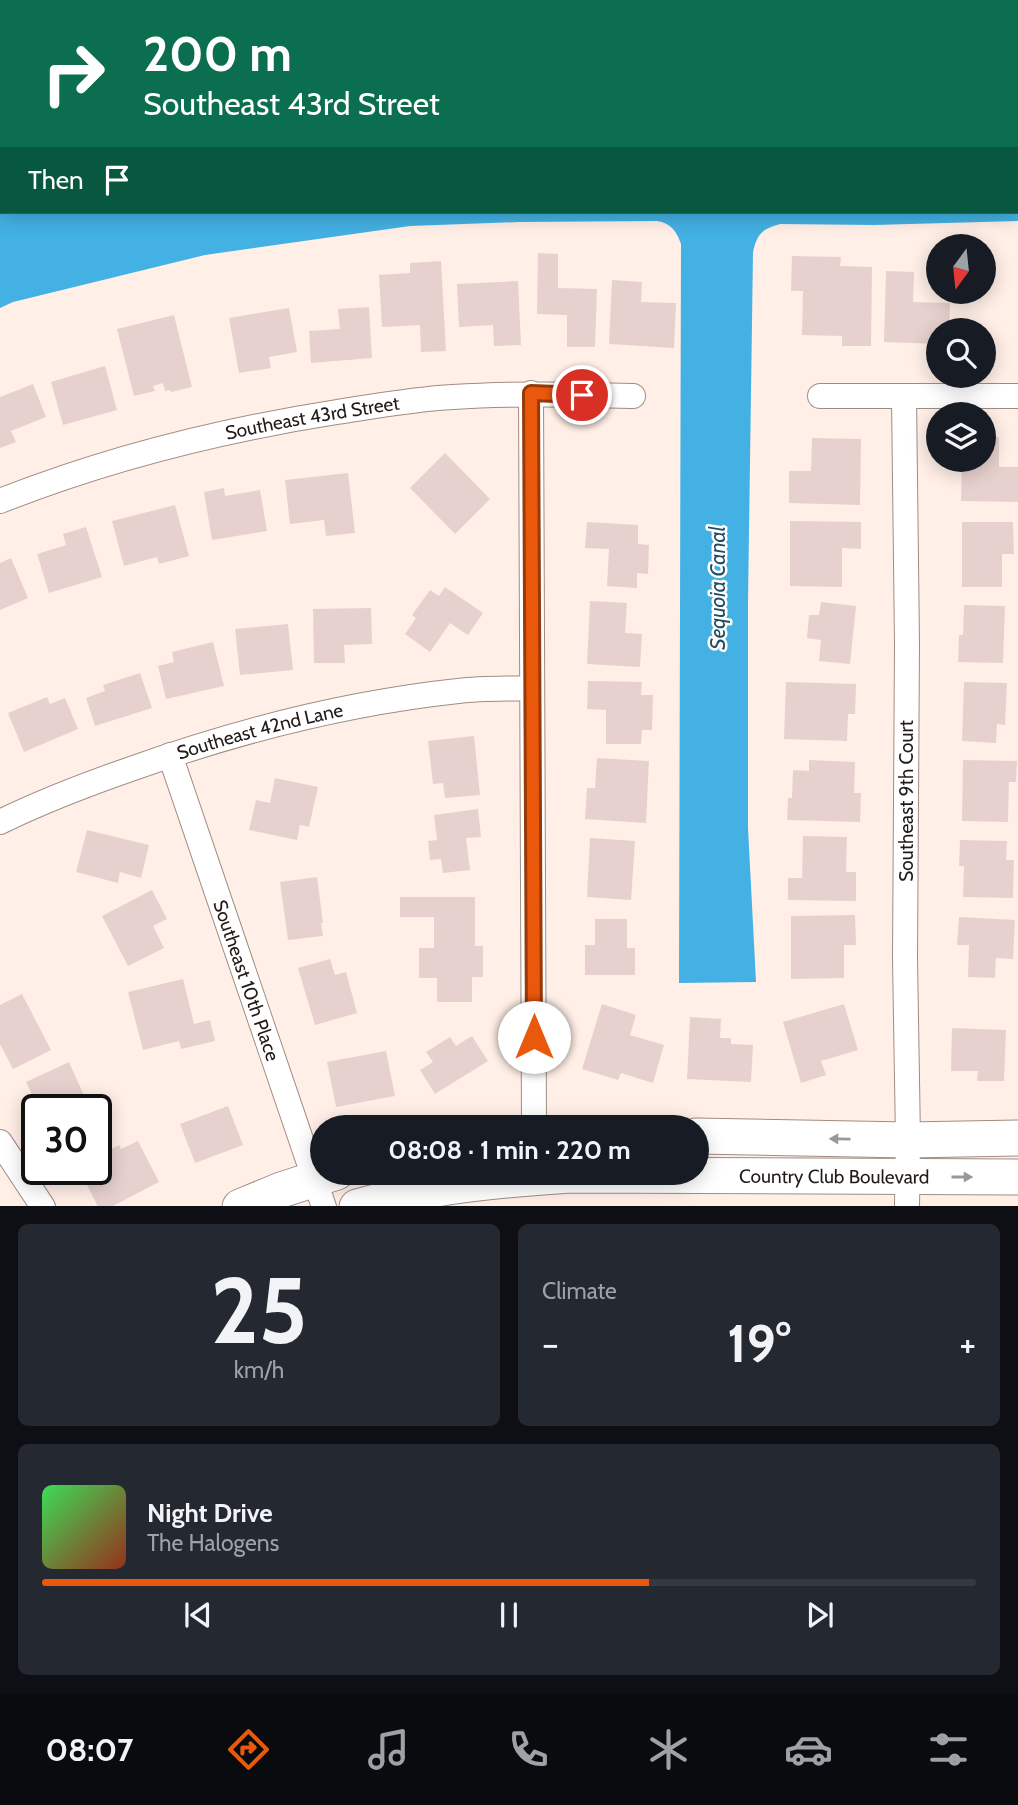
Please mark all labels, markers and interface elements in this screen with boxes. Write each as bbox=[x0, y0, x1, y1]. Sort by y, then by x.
text: 200 m bbox=[143, 24, 292, 83]
icon: right bbox=[28, 28, 119, 119]
text: Southeast 43rd Street bbox=[143, 84, 440, 123]
icon: arrive bbox=[98, 161, 136, 199]
text: Then bbox=[28, 164, 84, 196]
north arrow bbox=[926, 234, 996, 304]
map controls bbox=[926, 234, 996, 472]
button: search bbox=[926, 318, 996, 388]
pin bbox=[552, 365, 612, 425]
icon: arrive bbox=[563, 376, 601, 414]
street label: Southeast 43rd Street bbox=[223, 391, 401, 445]
button: layers bbox=[926, 402, 996, 472]
water label: Sequoia Canal bbox=[705, 526, 730, 650]
street label: Southeast 42nd Lane bbox=[174, 698, 345, 765]
street label: Southeast 9th Court bbox=[895, 720, 918, 882]
street label: Southeast 10th Place bbox=[208, 897, 284, 1064]
position arrow bbox=[497, 1000, 571, 1074]
speed limit sign: 30 bbox=[21, 1094, 112, 1185]
one-way arrow bbox=[828, 1133, 850, 1144]
text: 08:08 · 1 min · 220 m bbox=[388, 1134, 631, 1166]
street label: Country Club Boulevard bbox=[739, 1165, 929, 1189]
one-way arrow bbox=[952, 1171, 974, 1183]
text: 25 bbox=[210, 1255, 308, 1366]
text: Climate bbox=[542, 1277, 617, 1305]
text: 19° bbox=[727, 1312, 791, 1375]
text: − bbox=[542, 1320, 559, 1367]
text: + bbox=[959, 1320, 976, 1367]
text: km/h bbox=[234, 1356, 284, 1384]
text: Night Drive bbox=[147, 1497, 273, 1529]
text: The Halogens bbox=[147, 1529, 279, 1557]
icon: previous bbox=[179, 1596, 217, 1634]
icon: pause bbox=[490, 1596, 528, 1634]
icon: next bbox=[801, 1596, 839, 1634]
icon: directions bbox=[224, 1725, 273, 1774]
icon: music bbox=[364, 1725, 413, 1774]
icon: phone bbox=[504, 1725, 553, 1774]
icon: climate bbox=[644, 1725, 693, 1774]
icon: car bbox=[784, 1725, 833, 1774]
icon: filters bbox=[924, 1725, 973, 1774]
text: 08:07 bbox=[45, 1730, 133, 1769]

